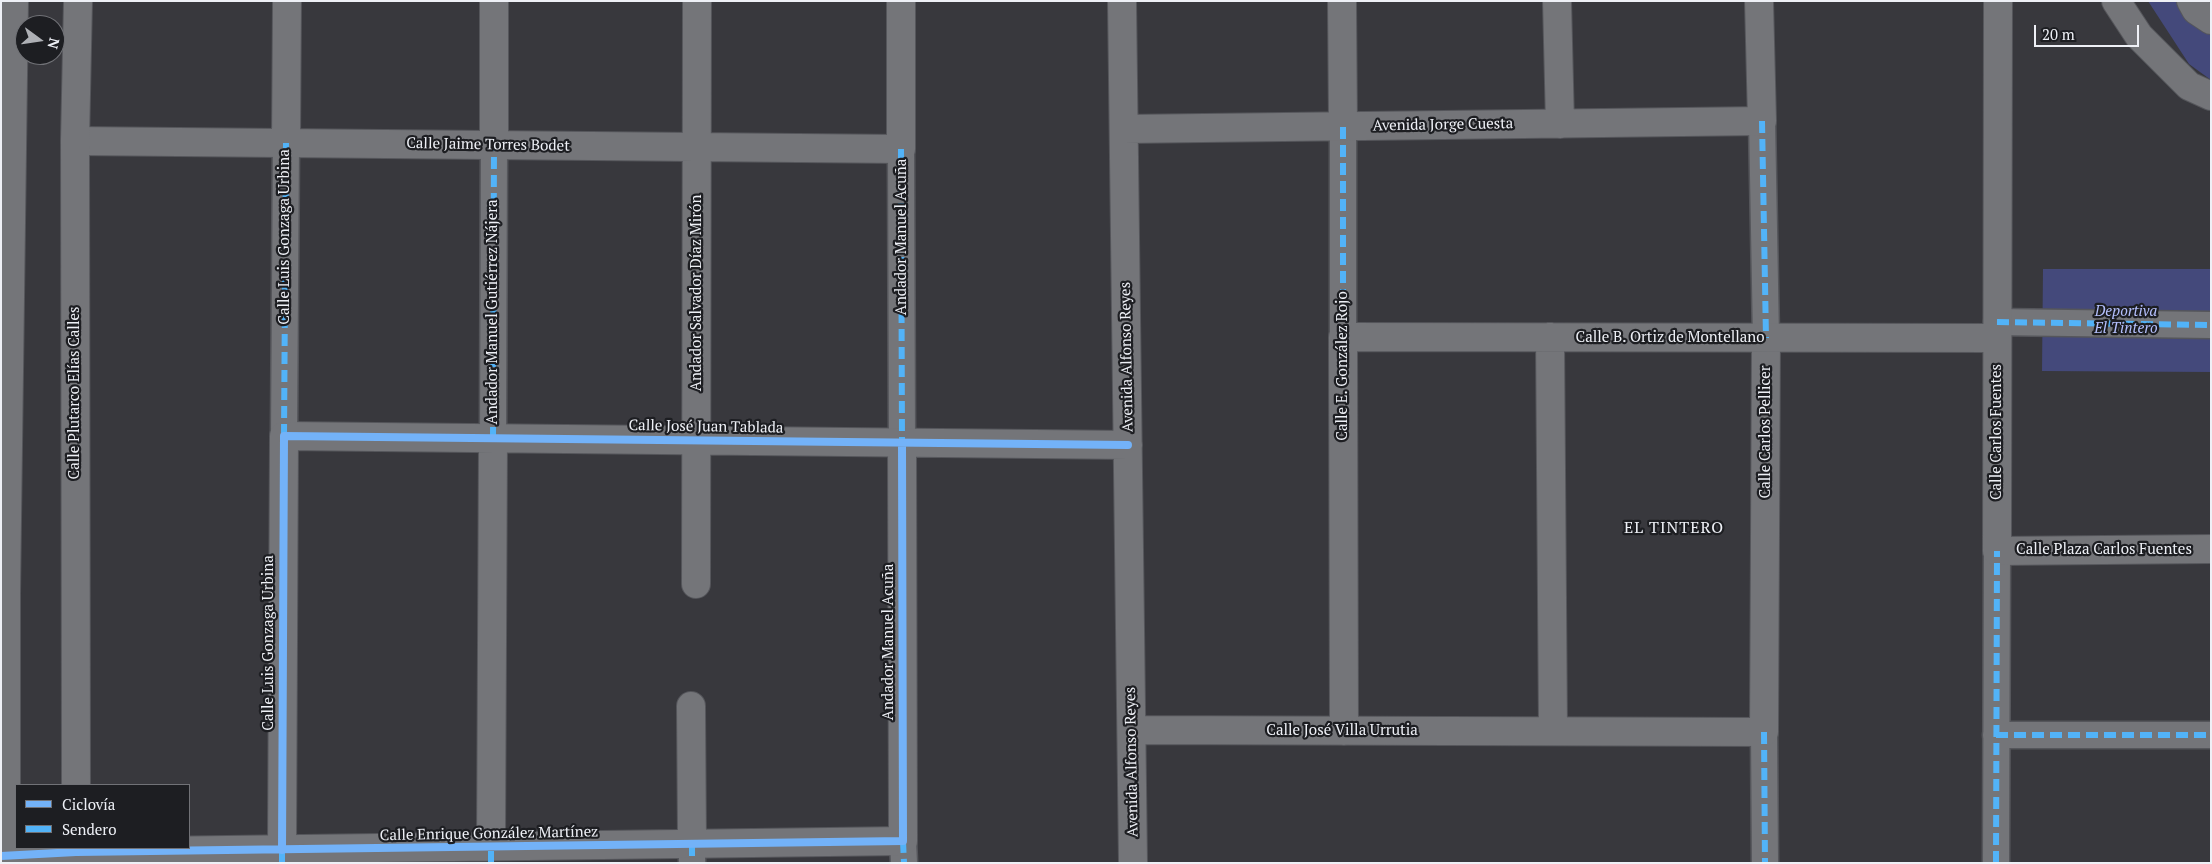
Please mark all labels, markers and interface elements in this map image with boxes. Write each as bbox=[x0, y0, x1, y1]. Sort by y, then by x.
north arrow bbox=[15, 15, 65, 65]
scale bar bbox=[2037, 15, 2142, 47]
text: 20 m bbox=[2042, 24, 2075, 44]
text: N bbox=[44, 36, 65, 51]
street label: Avenida Jorge Cuesta bbox=[1372, 115, 1514, 135]
street label: Calle Jaime Torres Bodet bbox=[406, 135, 570, 155]
street label: Calle Luis Gonzaga Urbina bbox=[276, 149, 294, 325]
street label: Andador Manuel Acuña bbox=[893, 159, 911, 315]
street label: Andador Salvador Díaz Mirón bbox=[688, 195, 706, 391]
street label: Andador Manuel Gutiérrez Nájera bbox=[484, 199, 502, 425]
street label: Avenida Alfonso Reyes bbox=[1117, 282, 1137, 432]
street label: Calle E. González Rojo bbox=[1334, 291, 1352, 441]
park label: Deportiva El Tintero bbox=[2094, 303, 2158, 338]
street label: Calle Plutarco Elías Calles bbox=[66, 307, 84, 479]
street label: Calle B. Ortiz de Montellano bbox=[1575, 329, 1765, 347]
street label: Calle Carlos Fuentes bbox=[1988, 364, 2006, 500]
street label: Calle Carlos Pellicer bbox=[1757, 365, 1775, 499]
street label: Calle José Juan Tablada bbox=[628, 417, 784, 437]
district label: EL TINTERO bbox=[1623, 518, 1725, 538]
street label: Calle Plaza Carlos Fuentes bbox=[2016, 541, 2192, 559]
street label: Calle Luis Gonzaga Urbina bbox=[260, 555, 278, 731]
street label: Andador Manuel Acuña bbox=[880, 564, 898, 720]
street label: Avenida Alfonso Reyes bbox=[1122, 687, 1142, 837]
street label: Calle José Villa Urrutia bbox=[1266, 722, 1418, 740]
legend bbox=[15, 784, 190, 849]
text: Ciclovía bbox=[62, 794, 115, 814]
text: Sendero bbox=[62, 819, 116, 839]
street label: Calle Enrique González Martínez bbox=[380, 823, 598, 845]

